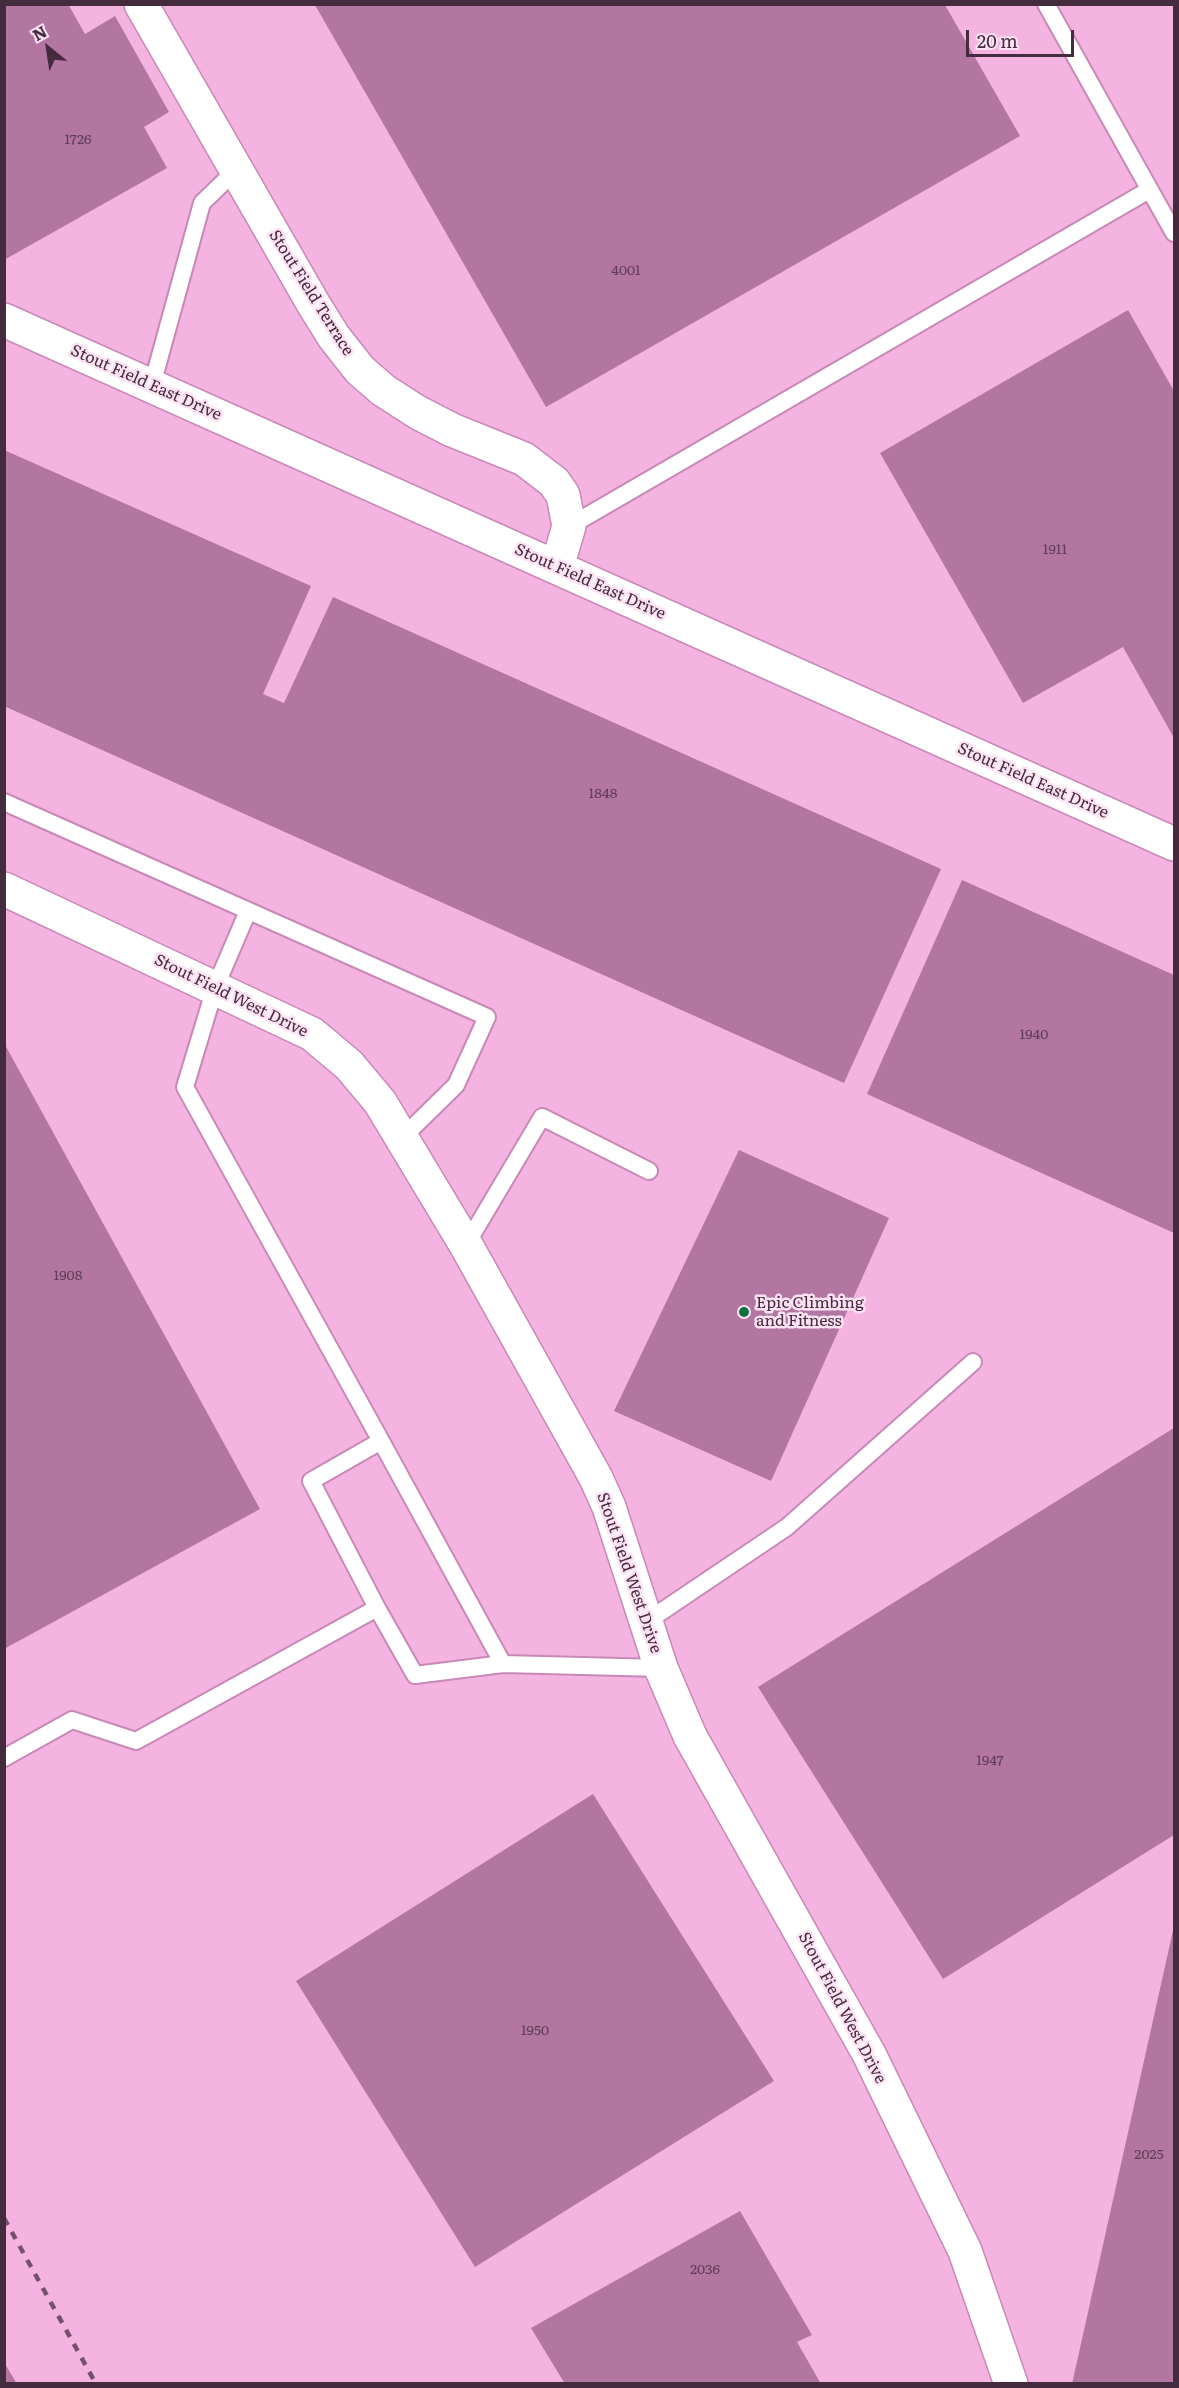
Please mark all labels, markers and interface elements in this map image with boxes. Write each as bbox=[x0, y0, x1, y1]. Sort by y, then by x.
north arrow bbox=[18, 18, 78, 78]
scale bar bbox=[969, 18, 1077, 56]
text: N bbox=[27, 19, 51, 46]
text: 20 m bbox=[977, 27, 1018, 54]
house number: 1726 bbox=[65, 132, 91, 148]
street label: Stout Field Terrace bbox=[265, 227, 357, 359]
house number: 4001 bbox=[611, 263, 641, 279]
street label: Stout Field East Drive bbox=[68, 341, 224, 425]
street label: Stout Field East Drive bbox=[512, 540, 668, 624]
house number: 1911 bbox=[1043, 542, 1067, 558]
street label: Stout Field East Drive bbox=[955, 739, 1111, 823]
house number: 1848 bbox=[589, 786, 617, 802]
street label: Stout Field West Drive bbox=[151, 950, 311, 1042]
house number: 1940 bbox=[1020, 1027, 1048, 1043]
house number: 1908 bbox=[54, 1268, 82, 1284]
place label: Epic Climbing and Fitness bbox=[756, 1293, 864, 1331]
marker: Epic Climbing and Fitness bbox=[737, 1305, 751, 1319]
street label: Stout Field West Drive bbox=[592, 1490, 666, 1656]
house number: 1947 bbox=[976, 1753, 1004, 1769]
street label: Stout Field West Drive bbox=[794, 1929, 890, 2087]
house number: 1950 bbox=[521, 2023, 549, 2039]
house number: 2025 bbox=[1134, 2147, 1164, 2163]
house number: 2036 bbox=[690, 2262, 720, 2278]

